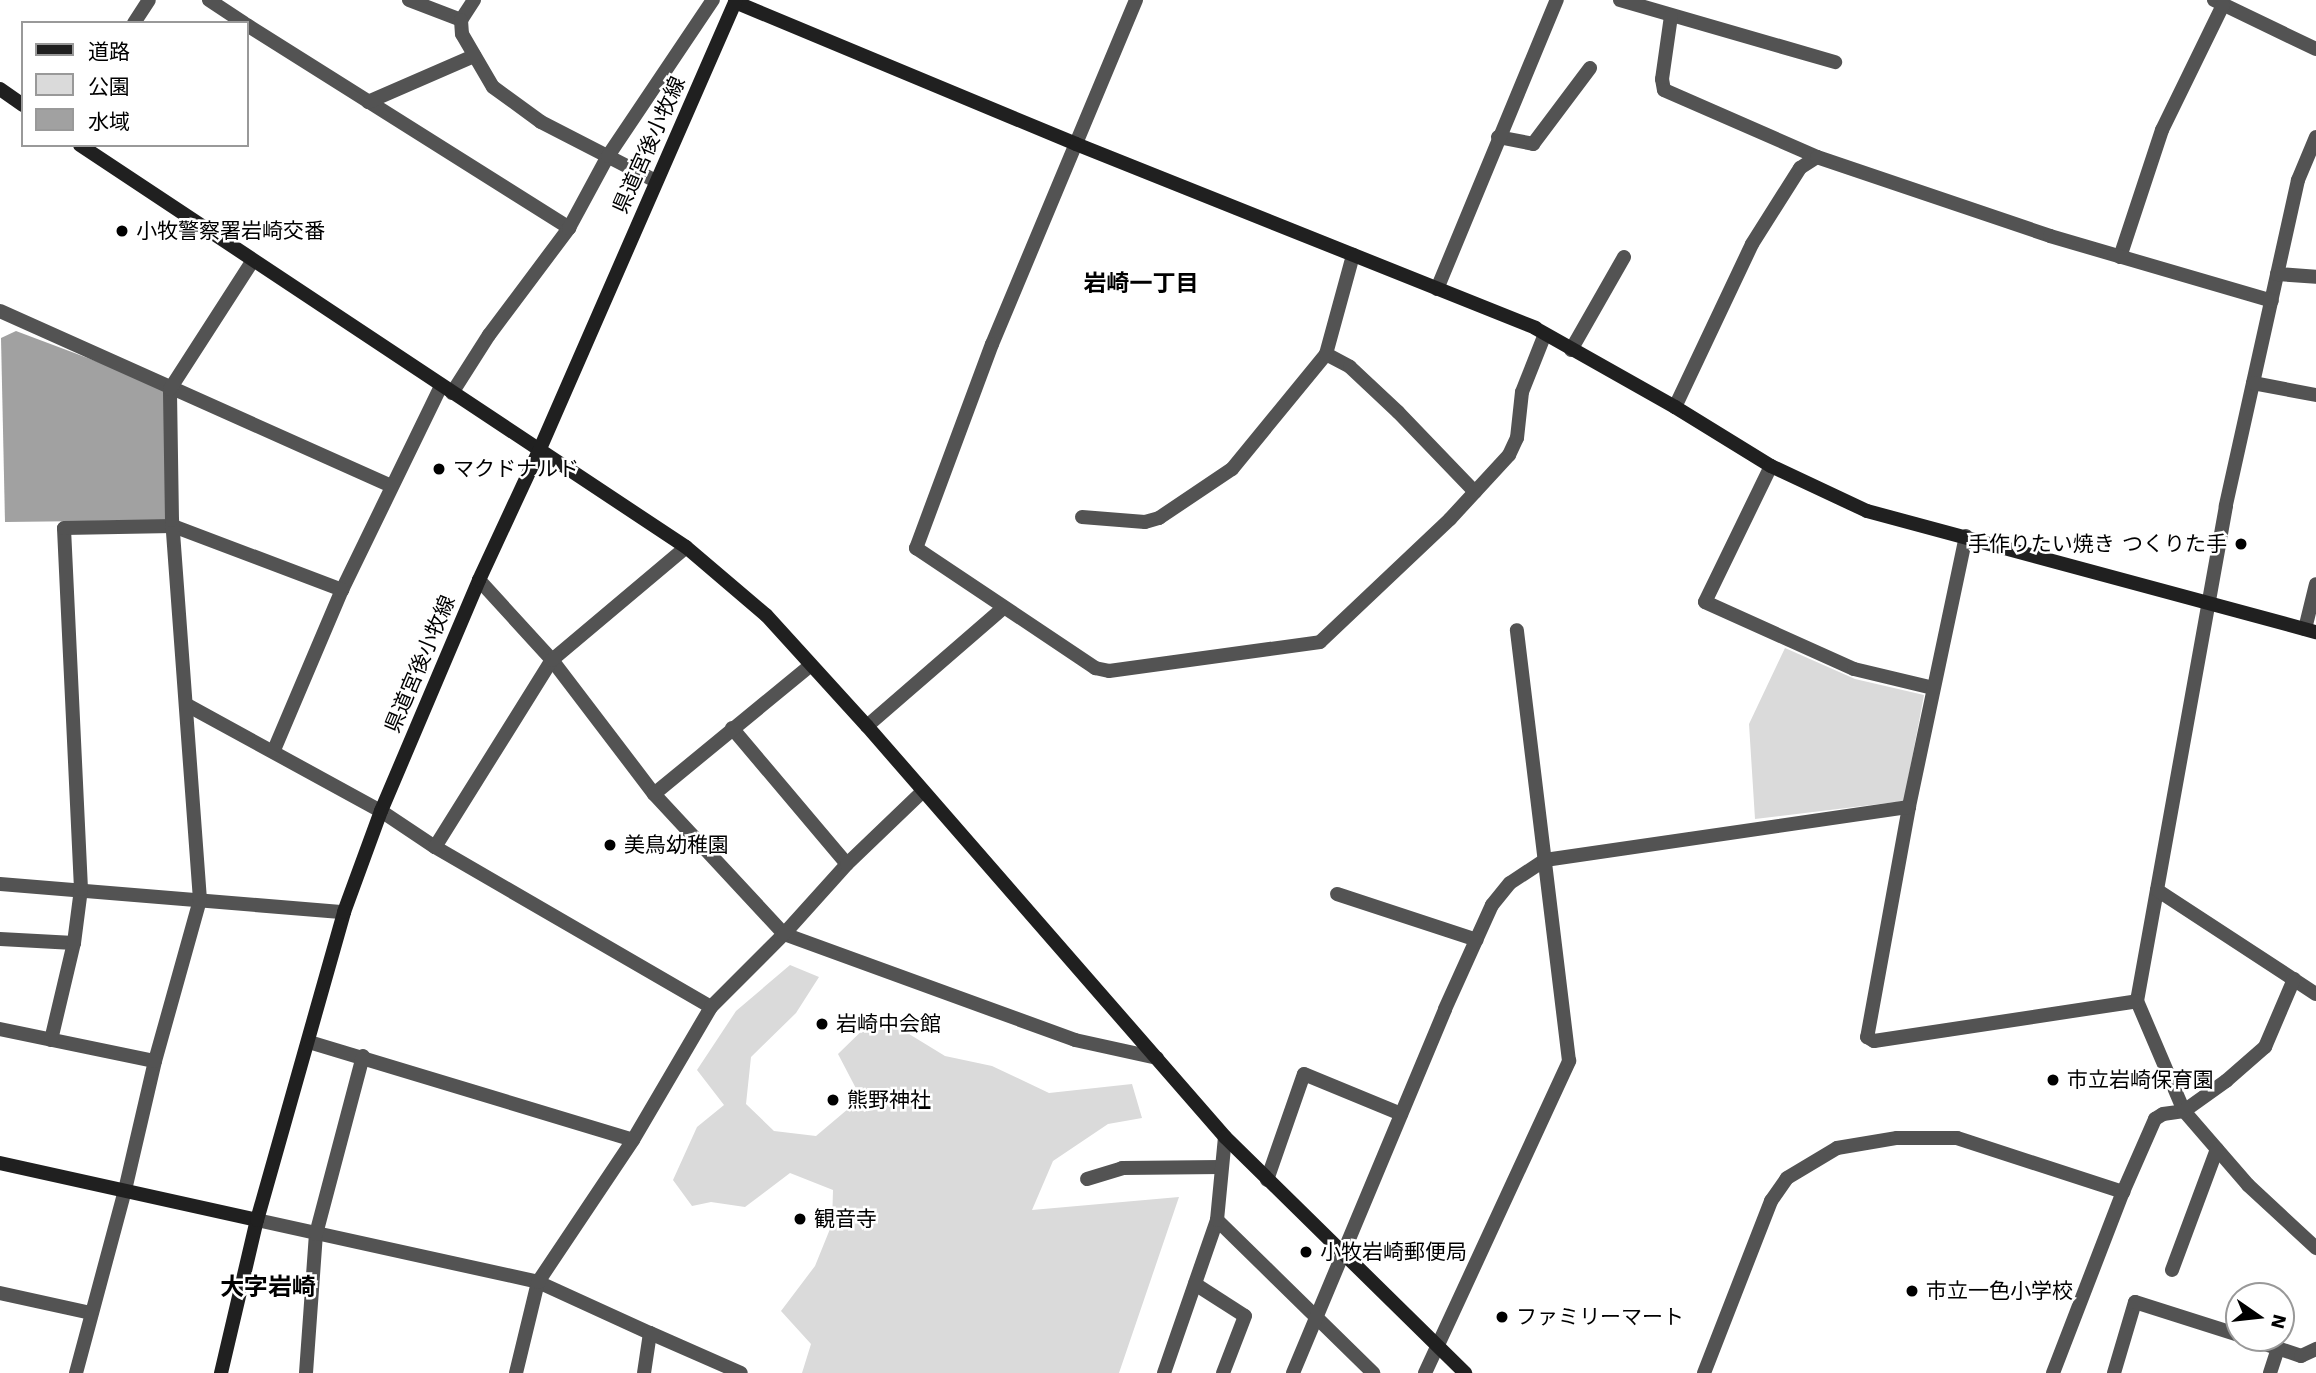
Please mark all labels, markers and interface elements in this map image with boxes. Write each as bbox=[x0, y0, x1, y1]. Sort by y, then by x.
legend bbox=[21, 21, 248, 147]
text: 道路 bbox=[88, 39, 130, 64]
street label: 県道宮後小牧線 bbox=[608, 73, 690, 217]
text: 公園 bbox=[88, 74, 130, 99]
text: 水域 bbox=[88, 109, 130, 134]
place label: 小牧警察署岩崎交番 bbox=[136, 218, 325, 244]
marker: 小牧警察署岩崎交番 bbox=[114, 223, 130, 239]
district label: 岩崎一丁目 bbox=[1084, 270, 1198, 298]
place label: マクドナルド bbox=[453, 456, 579, 482]
marker: マクドナルド bbox=[431, 461, 447, 477]
place label: 手作りたい焼き つくりた手 bbox=[1968, 531, 2227, 557]
marker: 手作りたい焼き つくりた手 bbox=[2233, 536, 2249, 552]
street label: 県道宮後小牧線 bbox=[380, 591, 460, 737]
place label: 美鳥幼稚園 bbox=[624, 832, 729, 858]
marker: 美鳥幼稚園 bbox=[602, 837, 618, 853]
place label: 岩崎中会館 bbox=[836, 1011, 941, 1037]
marker: 岩崎中会館 bbox=[814, 1016, 830, 1032]
place label: 市立岩崎保育園 bbox=[2067, 1067, 2214, 1093]
marker: 市立岩崎保育園 bbox=[2045, 1072, 2061, 1088]
place label: 熊野神社 bbox=[847, 1087, 931, 1113]
marker: 熊野神社 bbox=[825, 1092, 841, 1108]
place label: 観音寺 bbox=[814, 1206, 877, 1232]
marker: 観音寺 bbox=[792, 1211, 808, 1227]
place label: 小牧岩崎郵便局 bbox=[1320, 1239, 1467, 1265]
marker: 小牧岩崎郵便局 bbox=[1298, 1244, 1314, 1260]
district label: 大字岩崎 bbox=[220, 1274, 316, 1302]
place label: 市立一色小学校 bbox=[1926, 1278, 2073, 1304]
north arrow bbox=[2225, 1282, 2295, 1352]
marker: 市立一色小学校 bbox=[1904, 1283, 1920, 1299]
place label: ファミリーマート bbox=[1516, 1304, 1684, 1330]
marker: ファミリーマート bbox=[1494, 1309, 1510, 1325]
text: N bbox=[2266, 1312, 2292, 1331]

